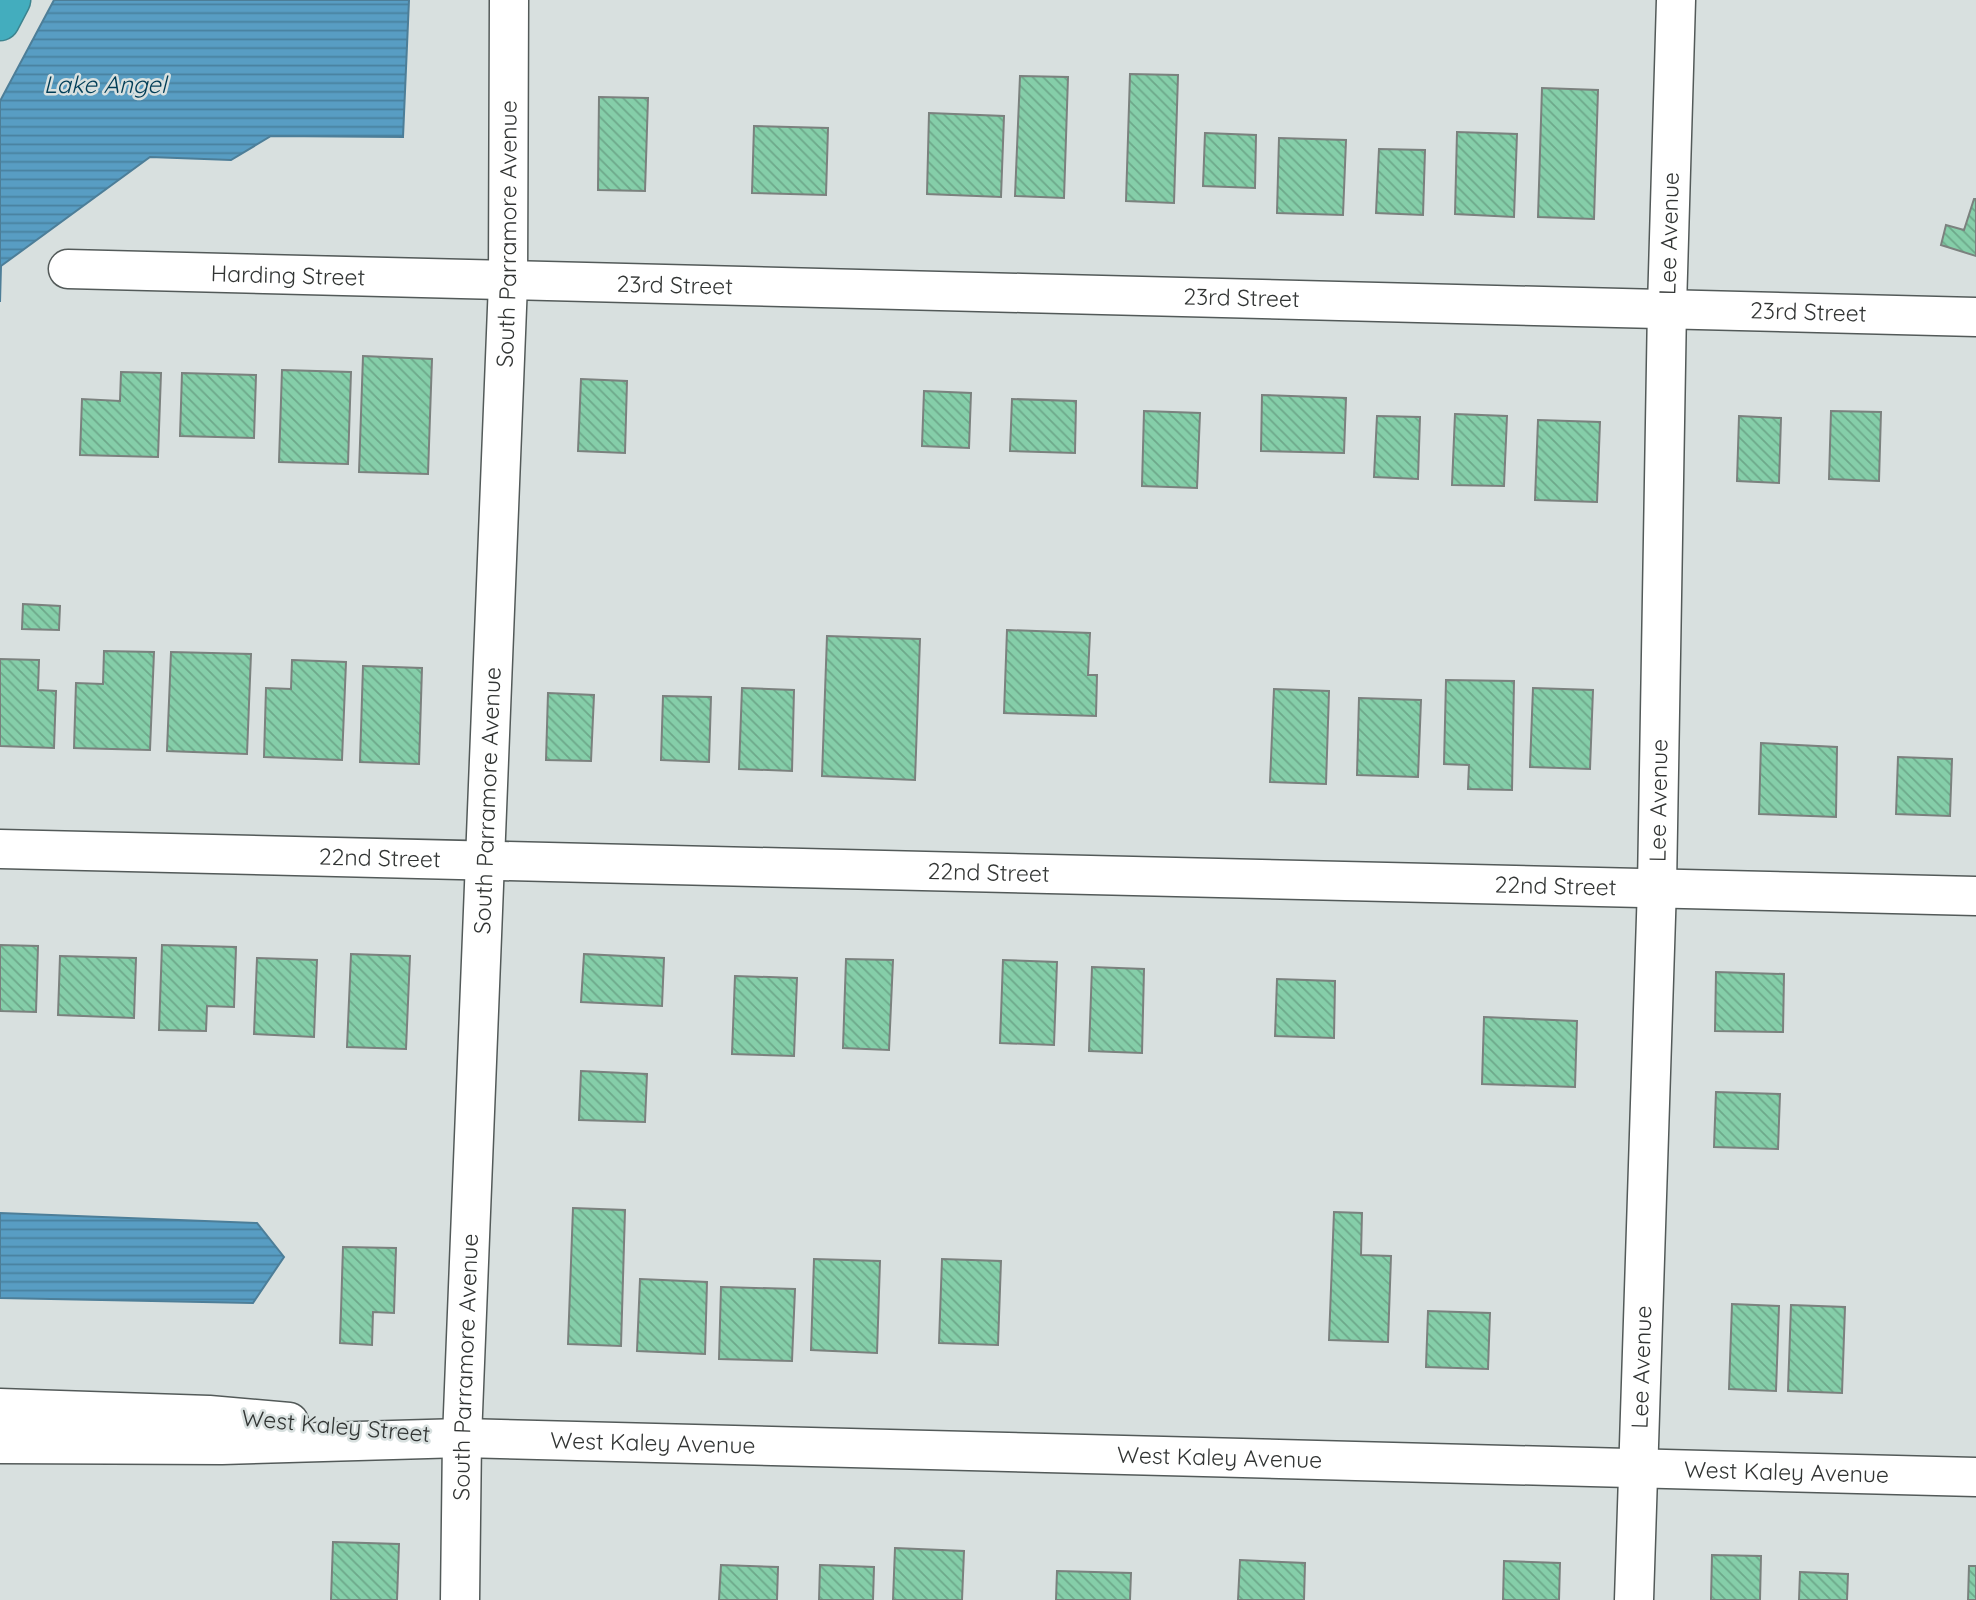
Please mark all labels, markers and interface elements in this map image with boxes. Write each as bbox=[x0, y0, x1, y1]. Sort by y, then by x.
water label: Lake Angel bbox=[44, 69, 169, 99]
street label: South Parramore Avenue bbox=[490, 100, 523, 368]
street label: Lee Avenue bbox=[1652, 171, 1685, 295]
street label: Harding Street bbox=[210, 258, 366, 292]
street label: 23rd Street bbox=[616, 269, 733, 301]
street label: 23rd Street bbox=[1183, 282, 1300, 313]
street label: 23rd Street bbox=[1750, 295, 1867, 328]
street label: South Parramore Avenue bbox=[467, 666, 507, 935]
street label: Lee Avenue bbox=[1642, 739, 1674, 862]
street label: 22nd Street bbox=[319, 842, 441, 873]
street label: 22nd Street bbox=[927, 856, 1050, 888]
street label: 22nd Street bbox=[1494, 870, 1617, 901]
street label: South Parramore Avenue bbox=[446, 1233, 484, 1501]
street label: Lee Avenue bbox=[1625, 1305, 1657, 1429]
street label: West Kaley Street bbox=[240, 1403, 432, 1448]
street label: West Kaley Avenue bbox=[550, 1425, 756, 1460]
street label: West Kaley Avenue bbox=[1117, 1440, 1323, 1474]
street label: West Kaley Avenue bbox=[1683, 1454, 1889, 1489]

